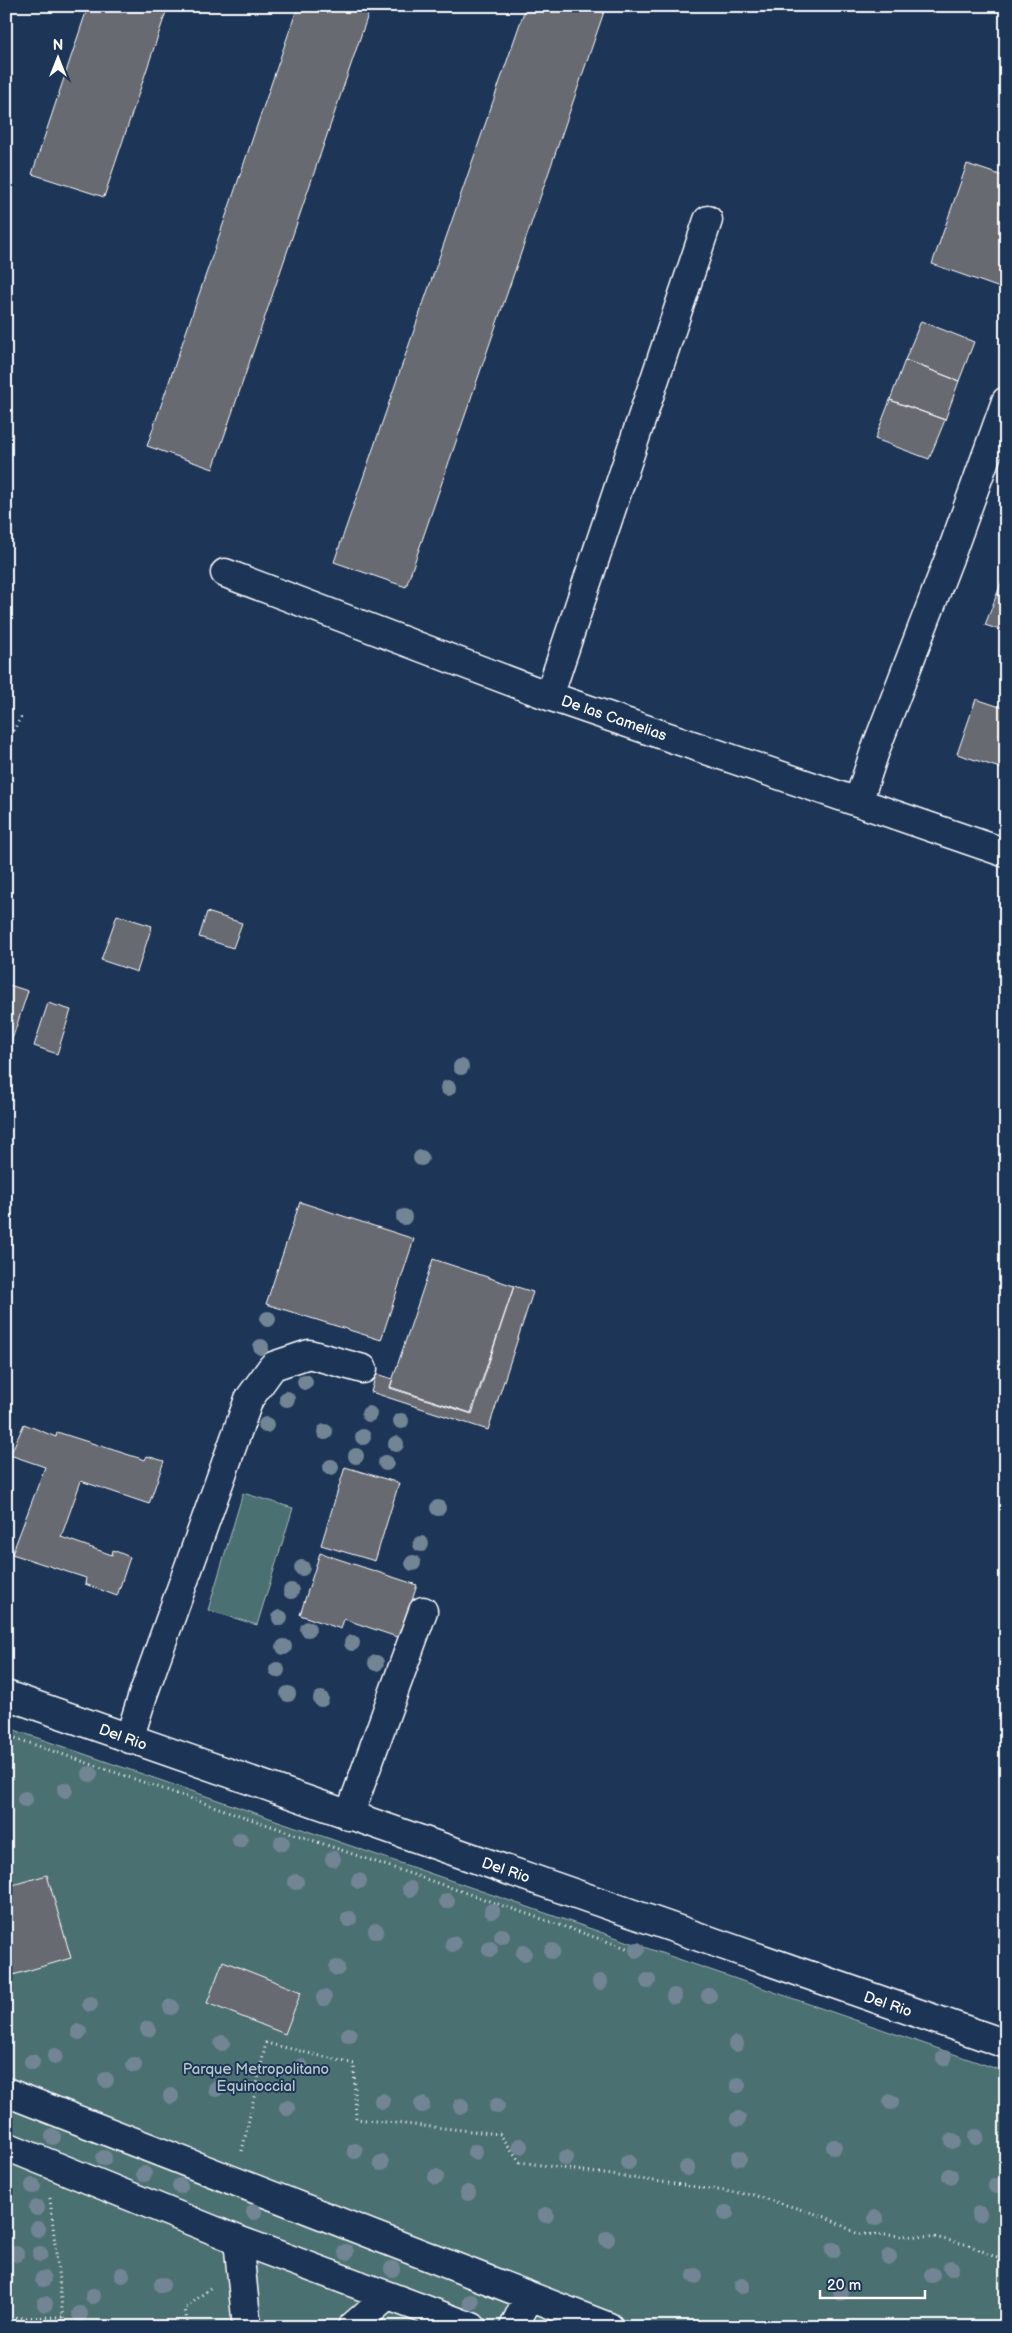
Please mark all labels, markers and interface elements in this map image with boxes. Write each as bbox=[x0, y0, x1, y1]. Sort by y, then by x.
north arrow bbox=[32, 32, 82, 82]
text: N bbox=[53, 37, 63, 54]
street label: De las Camelias bbox=[559, 692, 670, 746]
street label: Del Rio bbox=[96, 1720, 149, 1755]
street label: Del Rio bbox=[479, 1853, 532, 1888]
street label: Del Rio bbox=[861, 1987, 914, 2022]
park label: Parque Metropolitano Equinoccial bbox=[183, 2060, 329, 2096]
scale bar bbox=[820, 2268, 924, 2300]
text: 20 m bbox=[827, 2276, 861, 2295]

